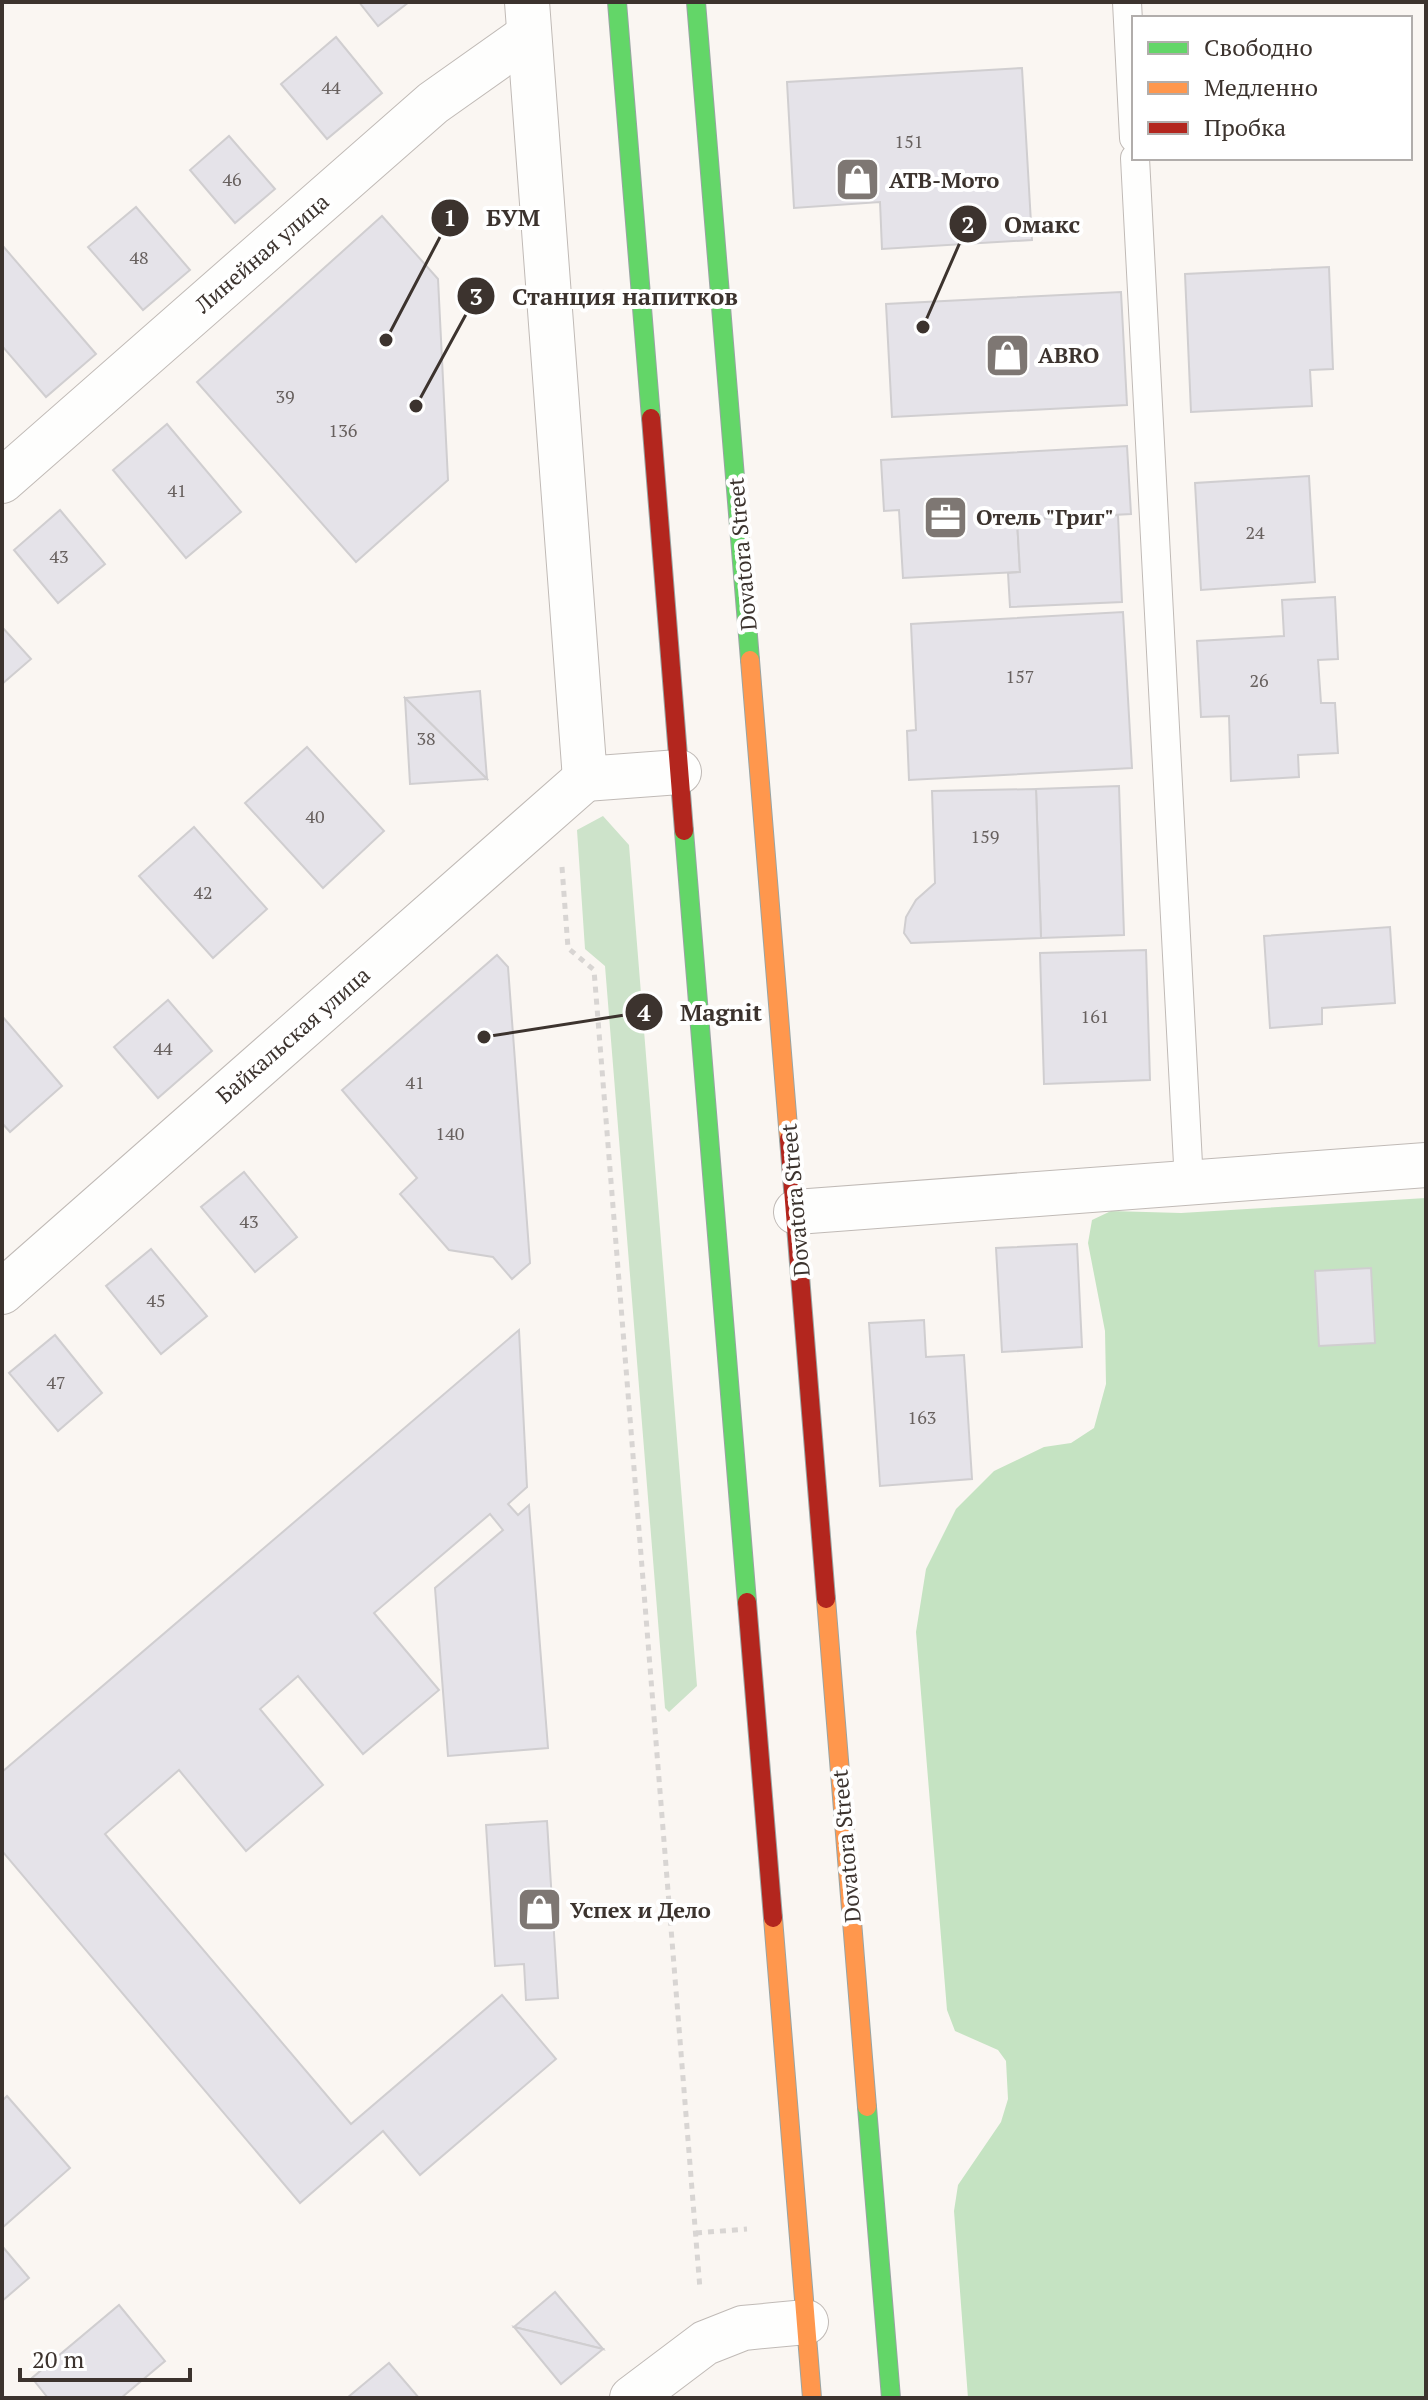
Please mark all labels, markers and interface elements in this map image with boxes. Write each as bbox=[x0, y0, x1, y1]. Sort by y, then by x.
legend bbox=[1132, 16, 1412, 160]
text: Свободно bbox=[1204, 31, 1313, 63]
text: Медленно bbox=[1204, 71, 1318, 103]
house number: 44 bbox=[321, 75, 341, 99]
text: Пробка bbox=[1204, 111, 1286, 143]
house number: 151 bbox=[895, 129, 923, 153]
shop icon: АТВ-Мото bbox=[834, 156, 882, 204]
place label: АТВ-Мото bbox=[889, 165, 999, 194]
house number: 46 bbox=[222, 167, 242, 191]
street label: Линейная улица bbox=[188, 187, 335, 319]
callout: БУМ bbox=[430, 194, 556, 242]
callout: Омакс bbox=[948, 200, 1096, 248]
text: 1 bbox=[443, 201, 457, 233]
text: БУМ bbox=[486, 201, 540, 233]
text: 2 bbox=[961, 208, 975, 240]
text: Омакс bbox=[1004, 208, 1080, 240]
house number: 48 bbox=[129, 245, 149, 269]
callout: Станция напитков bbox=[456, 272, 754, 320]
text: 3 bbox=[469, 280, 483, 312]
text: Станция напитков bbox=[512, 280, 738, 312]
shop icon: ABRO bbox=[983, 331, 1031, 379]
place label: ABRO bbox=[1038, 340, 1099, 369]
house number: 39 bbox=[275, 384, 295, 408]
house number: 136 bbox=[329, 418, 358, 442]
street label: Dovatora Street bbox=[720, 476, 763, 632]
house number: 41 bbox=[167, 478, 187, 502]
office icon: Отель "Григ" bbox=[921, 493, 969, 541]
place label: Отель "Григ" bbox=[976, 502, 1114, 531]
house number: 24 bbox=[1245, 520, 1265, 544]
house number: 43 bbox=[49, 544, 69, 568]
house number: 157 bbox=[1006, 664, 1034, 688]
house number: 26 bbox=[1249, 668, 1269, 692]
house number: 38 bbox=[416, 726, 436, 750]
house number: 40 bbox=[305, 804, 325, 828]
house number: 159 bbox=[971, 824, 999, 848]
house number: 42 bbox=[193, 880, 213, 904]
street label: Байкальская улица bbox=[210, 960, 376, 1109]
callout: Magnit bbox=[624, 988, 778, 1036]
text: 4 bbox=[637, 996, 651, 1028]
text: Magnit bbox=[680, 996, 763, 1028]
house number: 161 bbox=[1081, 1004, 1109, 1028]
house number: 44 bbox=[153, 1036, 173, 1060]
house number: 41 bbox=[405, 1070, 425, 1094]
house number: 140 bbox=[436, 1121, 464, 1145]
street label: Dovatora Street bbox=[773, 1122, 816, 1278]
house number: 43 bbox=[239, 1209, 259, 1233]
house number: 45 bbox=[146, 1288, 166, 1312]
house number: 47 bbox=[46, 1370, 66, 1394]
house number: 163 bbox=[908, 1405, 936, 1429]
street label: Dovatora Street bbox=[824, 1768, 867, 1924]
shop icon: Успех и Дело bbox=[515, 1886, 563, 1934]
place label: Успех и Дело bbox=[570, 1895, 711, 1924]
scale bar bbox=[20, 2332, 190, 2382]
text: 20 m bbox=[32, 2343, 84, 2375]

